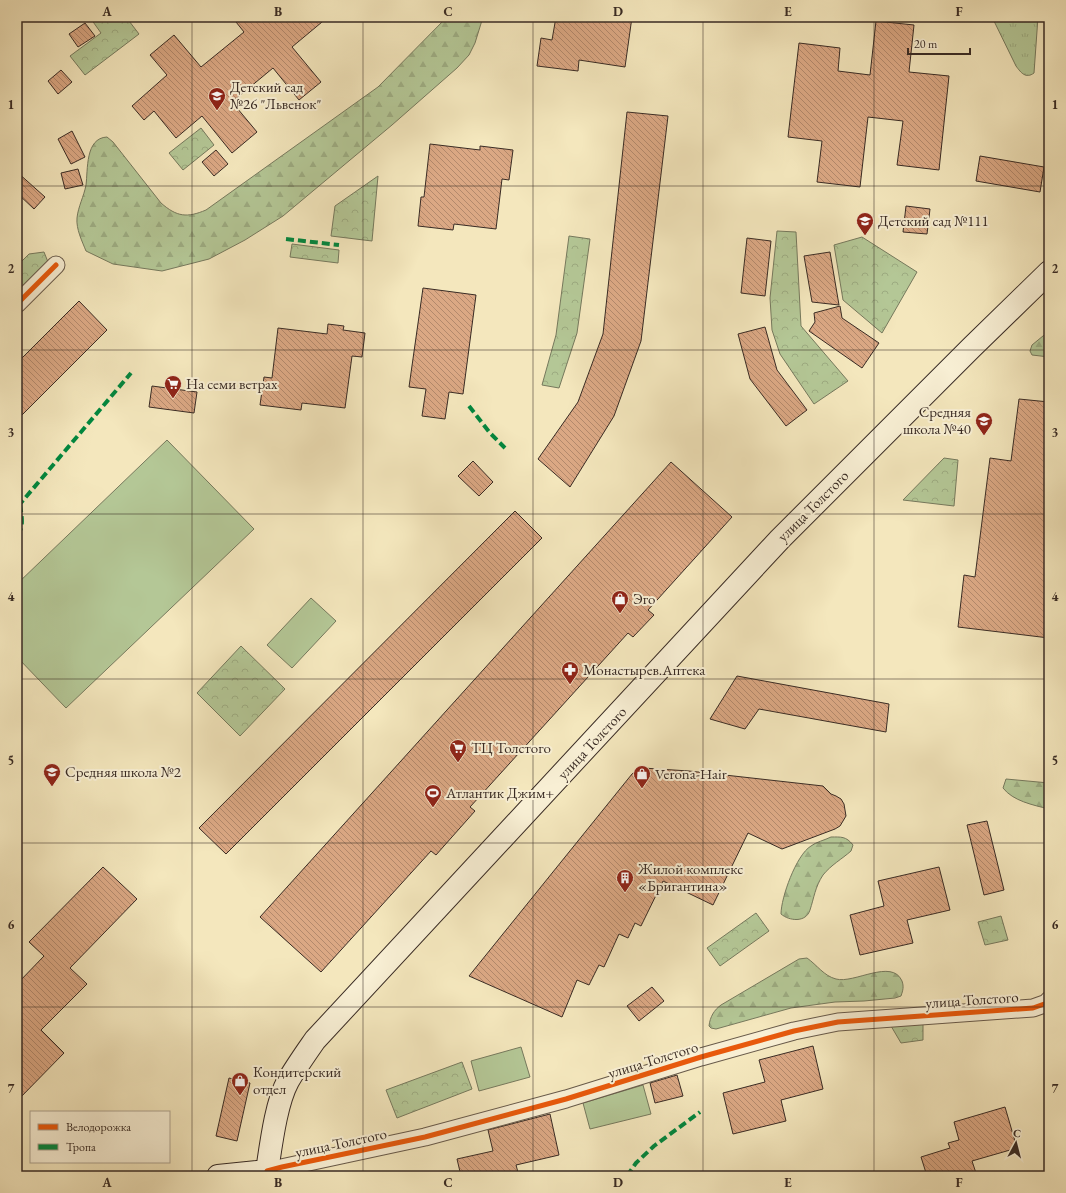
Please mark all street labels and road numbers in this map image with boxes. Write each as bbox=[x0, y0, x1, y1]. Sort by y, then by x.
street label: улица Толстого bbox=[773, 466, 852, 545]
street label: улица Толстого bbox=[553, 702, 630, 783]
street label: улица Толстого bbox=[925, 987, 1019, 1012]
street label: улица Толстого bbox=[606, 1037, 700, 1082]
street label: улица Толстого bbox=[293, 1124, 388, 1161]

